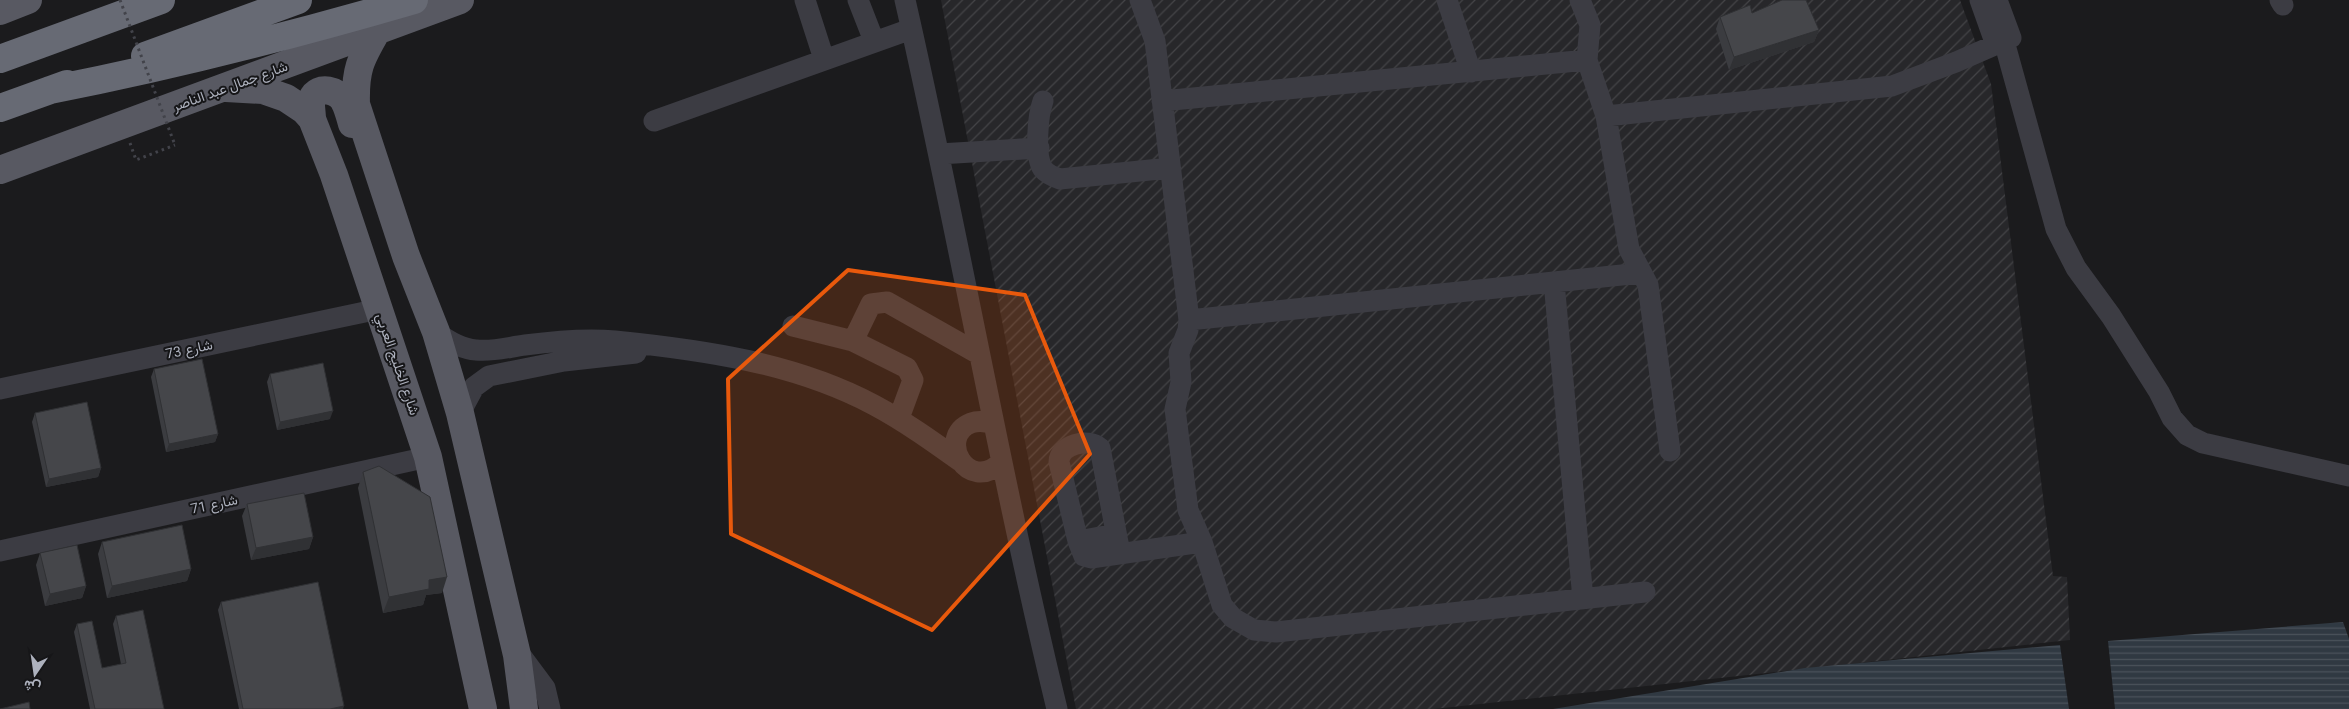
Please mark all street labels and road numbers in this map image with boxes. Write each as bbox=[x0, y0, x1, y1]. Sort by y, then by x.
street label: شارع جمال عبد الناصر bbox=[169, 58, 291, 117]
street label: شارع الخليج العربي bbox=[369, 311, 423, 418]
street label: شارع 73 bbox=[164, 336, 214, 365]
street label: شارع 71 bbox=[189, 491, 239, 520]

